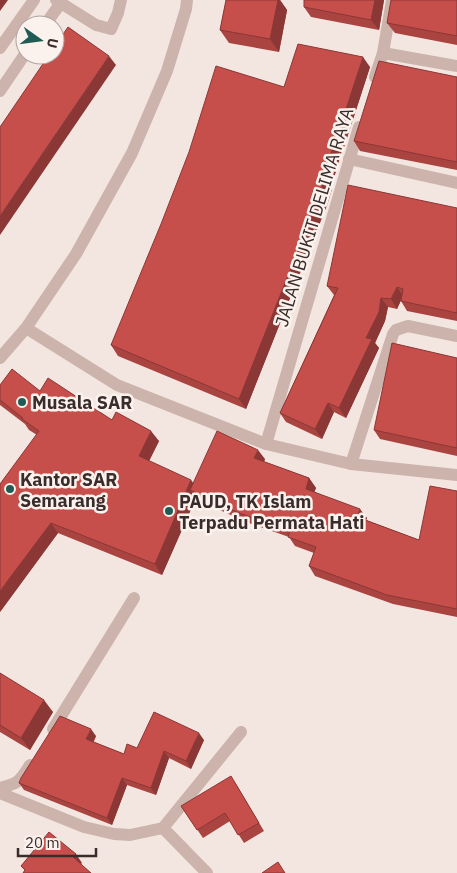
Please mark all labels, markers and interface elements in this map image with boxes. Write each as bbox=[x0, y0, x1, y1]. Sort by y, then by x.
north arrow bbox=[15, 15, 65, 65]
text: U bbox=[43, 36, 63, 50]
street label: JALAN BUKIT DELIMA RAYA bbox=[270, 104, 358, 329]
place label: Musala SAR bbox=[32, 391, 132, 414]
marker: Musala SAR bbox=[16, 396, 28, 408]
place label: Kantor SAR Semarang bbox=[20, 468, 118, 512]
marker: Kantor SAR Semarang bbox=[4, 483, 16, 495]
place label: PAUD, TK Islam Terpadu Permata Hati bbox=[179, 490, 365, 534]
marker: PAUD, TK Islam Terpadu Permata Hati bbox=[163, 505, 175, 517]
scale bar bbox=[18, 826, 95, 858]
text: 20 m bbox=[25, 833, 60, 852]

